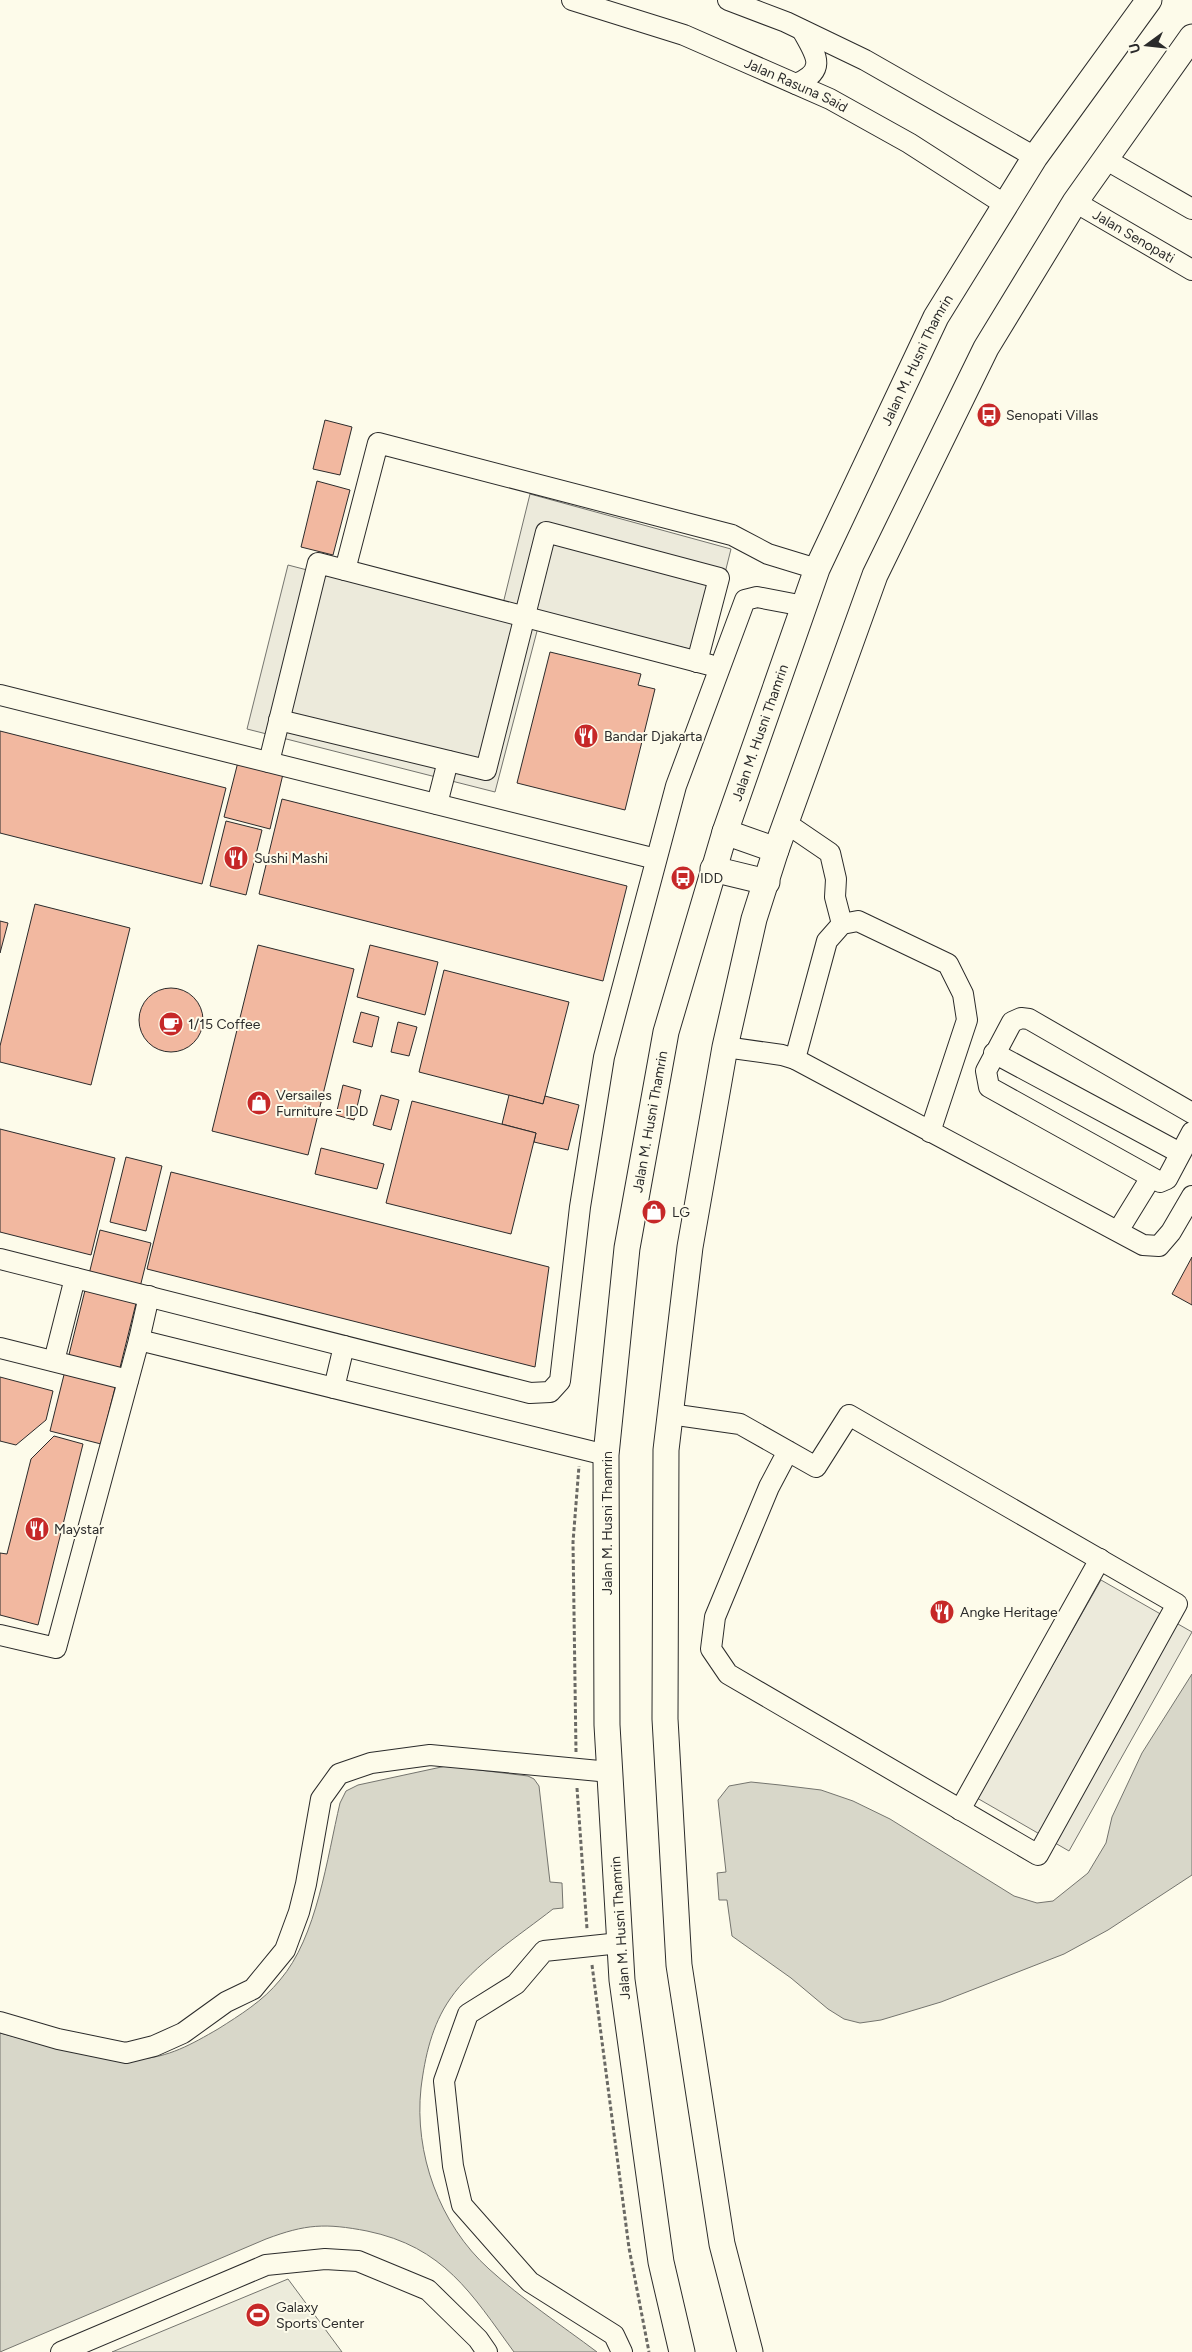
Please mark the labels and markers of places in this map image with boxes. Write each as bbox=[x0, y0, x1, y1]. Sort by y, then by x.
bus stop icon: Senopati Villas bbox=[976, 402, 1002, 428]
place label: Senopati Villas bbox=[1006, 407, 1098, 424]
restaurant icon: Bandar Djakarta bbox=[573, 723, 599, 749]
place label: Bandar Djakarta bbox=[604, 728, 703, 745]
restaurant icon: Sushi Mashi bbox=[223, 845, 249, 871]
place label: Sushi Mashi bbox=[254, 850, 328, 867]
bus stop icon: IDD bbox=[670, 865, 696, 891]
place label: IDD bbox=[700, 870, 723, 887]
cafe icon: 1/15 Coffee bbox=[158, 1011, 184, 1037]
place label: 1/15 Coffee bbox=[188, 1016, 261, 1033]
place label: Versailes Furniture - IDD bbox=[276, 1087, 368, 1120]
shop icon: Versailes Furniture - IDD bbox=[246, 1090, 272, 1116]
shop icon: LG bbox=[641, 1199, 667, 1225]
place label: LG bbox=[672, 1204, 690, 1221]
restaurant icon: Maystar bbox=[24, 1516, 50, 1542]
place label: Maystar bbox=[54, 1521, 104, 1538]
restaurant icon: Angke Heritage bbox=[929, 1599, 955, 1625]
place label: Angke Heritage bbox=[960, 1604, 1058, 1621]
place label: Galaxy Sports Center bbox=[276, 2299, 364, 2332]
sports icon: Galaxy Sports Center bbox=[245, 2302, 271, 2328]

